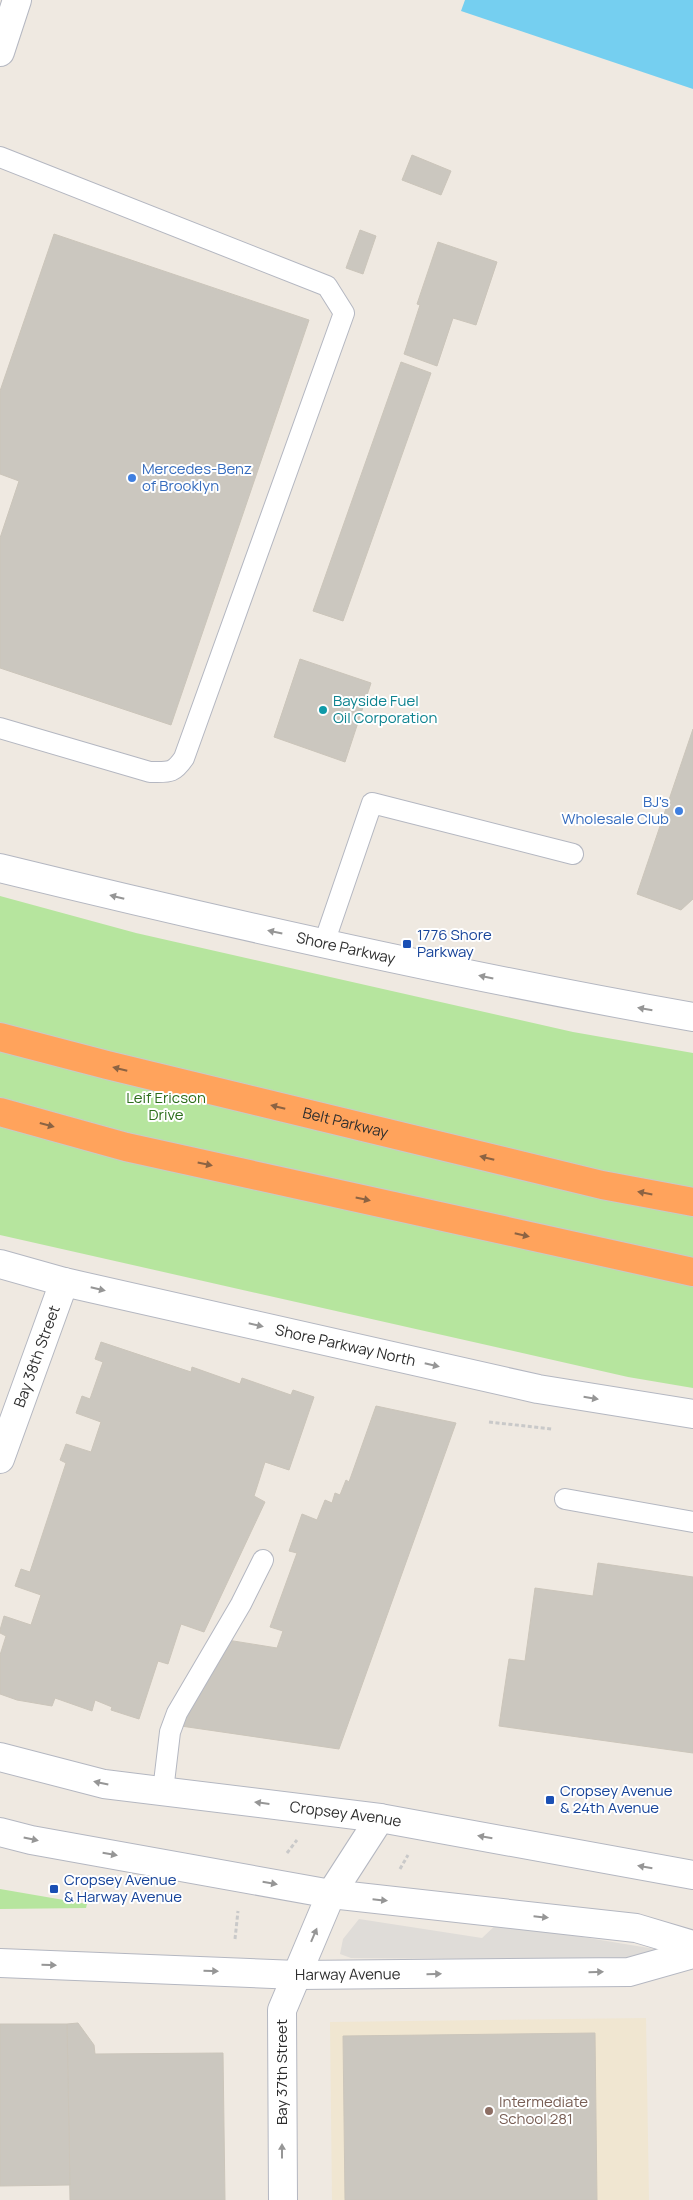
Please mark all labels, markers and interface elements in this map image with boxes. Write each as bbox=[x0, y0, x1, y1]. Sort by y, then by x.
place label: Mercedes-Benz of Brooklyn bbox=[142, 458, 252, 496]
marker: Mercedes-Benz of Brooklyn bbox=[126, 472, 138, 484]
place label: Bayside Fuel Oil Corporation bbox=[333, 690, 437, 728]
marker: Bayside Fuel Oil Corporation bbox=[317, 704, 329, 716]
place label: BJ's Wholesale Club bbox=[561, 791, 669, 829]
marker: BJ's Wholesale Club bbox=[673, 805, 685, 817]
one-way arrow bbox=[109, 892, 124, 900]
place label: 1776 Shore Parkway bbox=[417, 924, 492, 962]
street label: Shore Parkway bbox=[294, 927, 397, 969]
one-way arrow bbox=[268, 928, 283, 936]
marker: 1776 Shore Parkway bbox=[401, 938, 413, 950]
one-way arrow bbox=[478, 973, 493, 981]
one-way arrow bbox=[637, 1004, 653, 1012]
one-way arrow bbox=[112, 1065, 127, 1073]
park label: Leif Ericson Drive bbox=[126, 1087, 206, 1125]
street label: Belt Parkway bbox=[301, 1102, 391, 1143]
one-way arrow bbox=[270, 1103, 285, 1111]
one-way arrow bbox=[39, 1121, 55, 1129]
one-way arrow bbox=[479, 1153, 494, 1161]
one-way arrow bbox=[197, 1160, 212, 1168]
one-way arrow bbox=[637, 1189, 653, 1197]
one-way arrow bbox=[356, 1195, 371, 1203]
one-way arrow bbox=[514, 1231, 529, 1239]
one-way arrow bbox=[90, 1285, 105, 1293]
street label: Bay 38th Street bbox=[9, 1302, 65, 1410]
street label: Shore Parkway North bbox=[273, 1319, 418, 1371]
one-way arrow bbox=[249, 1321, 264, 1329]
one-way arrow bbox=[424, 1361, 439, 1369]
one-way arrow bbox=[583, 1394, 599, 1402]
one-way arrow bbox=[93, 1779, 108, 1787]
place label: Cropsey Avenue & 24th Avenue bbox=[560, 1780, 673, 1818]
marker: Cropsey Avenue & 24th Avenue bbox=[544, 1794, 556, 1806]
street label: Cropsey Avenue bbox=[289, 1796, 404, 1832]
one-way arrow bbox=[253, 1799, 269, 1807]
one-way arrow bbox=[478, 1833, 493, 1841]
one-way arrow bbox=[23, 1835, 38, 1843]
one-way arrow bbox=[102, 1850, 118, 1858]
one-way arrow bbox=[637, 1862, 653, 1870]
place label: Cropsey Avenue & Harway Avenue bbox=[64, 1869, 182, 1907]
one-way arrow bbox=[262, 1880, 278, 1888]
marker: Cropsey Avenue & Harway Avenue bbox=[48, 1883, 60, 1895]
one-way arrow bbox=[372, 1896, 388, 1904]
one-way arrow bbox=[534, 1913, 550, 1921]
one-way arrow bbox=[311, 1928, 319, 1942]
one-way arrow bbox=[41, 1961, 57, 1969]
street label: Harway Avenue bbox=[295, 1963, 401, 1985]
one-way arrow bbox=[203, 1967, 219, 1975]
one-way arrow bbox=[588, 1968, 604, 1976]
one-way arrow bbox=[426, 1970, 442, 1978]
street label: Bay 37th Street bbox=[271, 2019, 292, 2125]
place label: Intermediate School 281 bbox=[499, 2091, 588, 2129]
marker: Intermediate School 281 bbox=[483, 2105, 495, 2117]
one-way arrow bbox=[278, 2143, 286, 2159]

